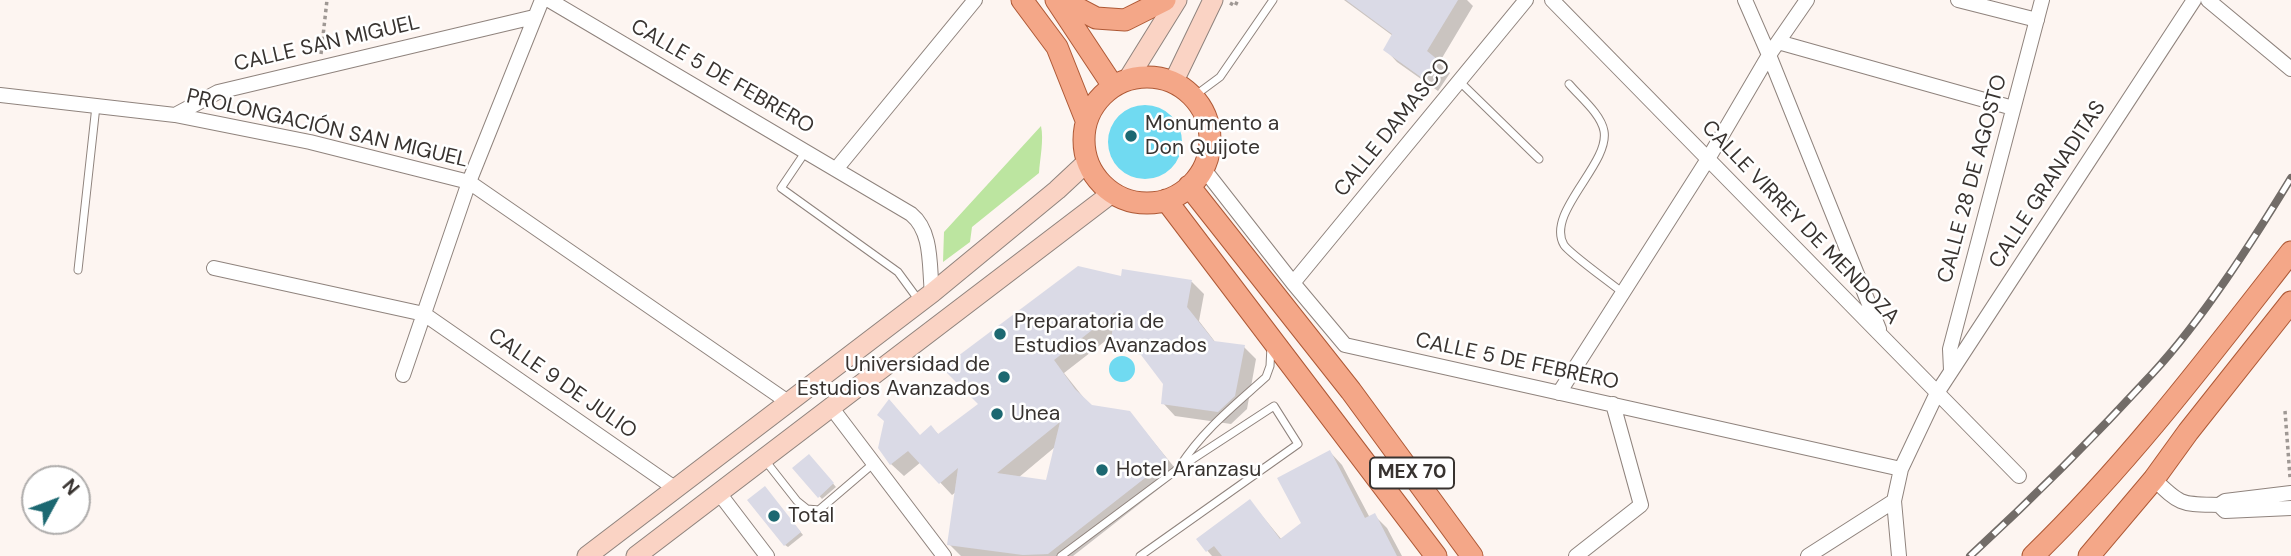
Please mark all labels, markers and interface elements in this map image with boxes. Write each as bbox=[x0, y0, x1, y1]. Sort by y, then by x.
street label: CALLE SAN MIGUEL bbox=[232, 10, 422, 78]
street label: CALLE 5 DE FEBRERO bbox=[626, 14, 818, 140]
street label: CALLE DAMASCO bbox=[1330, 54, 1456, 202]
street label: CALLE 28 DE AGOSTO bbox=[1933, 72, 2013, 286]
street label: PROLONGACIÓN SAN MIGUEL bbox=[184, 84, 470, 174]
street label: CALLE GRANADITAS bbox=[1984, 97, 2112, 273]
place label: Monumento a Don Quijote bbox=[1145, 111, 1279, 161]
street label: CALLE VIRREY DE MENDOZA bbox=[1696, 116, 1904, 330]
marker: Monumento a Don Quijote bbox=[1123, 128, 1139, 144]
place label: Preparatoria de Estudios Avanzados bbox=[1014, 309, 1207, 359]
street label: CALLE 9 DE JULIO bbox=[483, 323, 641, 445]
marker: Preparatoria de Estudios Avanzados bbox=[992, 326, 1008, 342]
street label: CALLE 5 DE FEBRERO bbox=[1413, 328, 1621, 396]
place label: Universidad de Estudios Avanzados bbox=[797, 352, 990, 402]
marker: Universidad de Estudios Avanzados bbox=[996, 369, 1012, 385]
place label: Unea bbox=[1011, 401, 1060, 427]
marker: Unea bbox=[989, 406, 1005, 422]
place label: Hotel Aranzasu bbox=[1116, 457, 1261, 483]
road number: MEX 70 bbox=[1370, 458, 1454, 488]
marker: Hotel Aranzasu bbox=[1094, 462, 1110, 478]
north arrow bbox=[21, 465, 91, 535]
text: N bbox=[57, 474, 85, 501]
place label: Total bbox=[788, 503, 834, 529]
marker: Total bbox=[766, 508, 782, 524]

